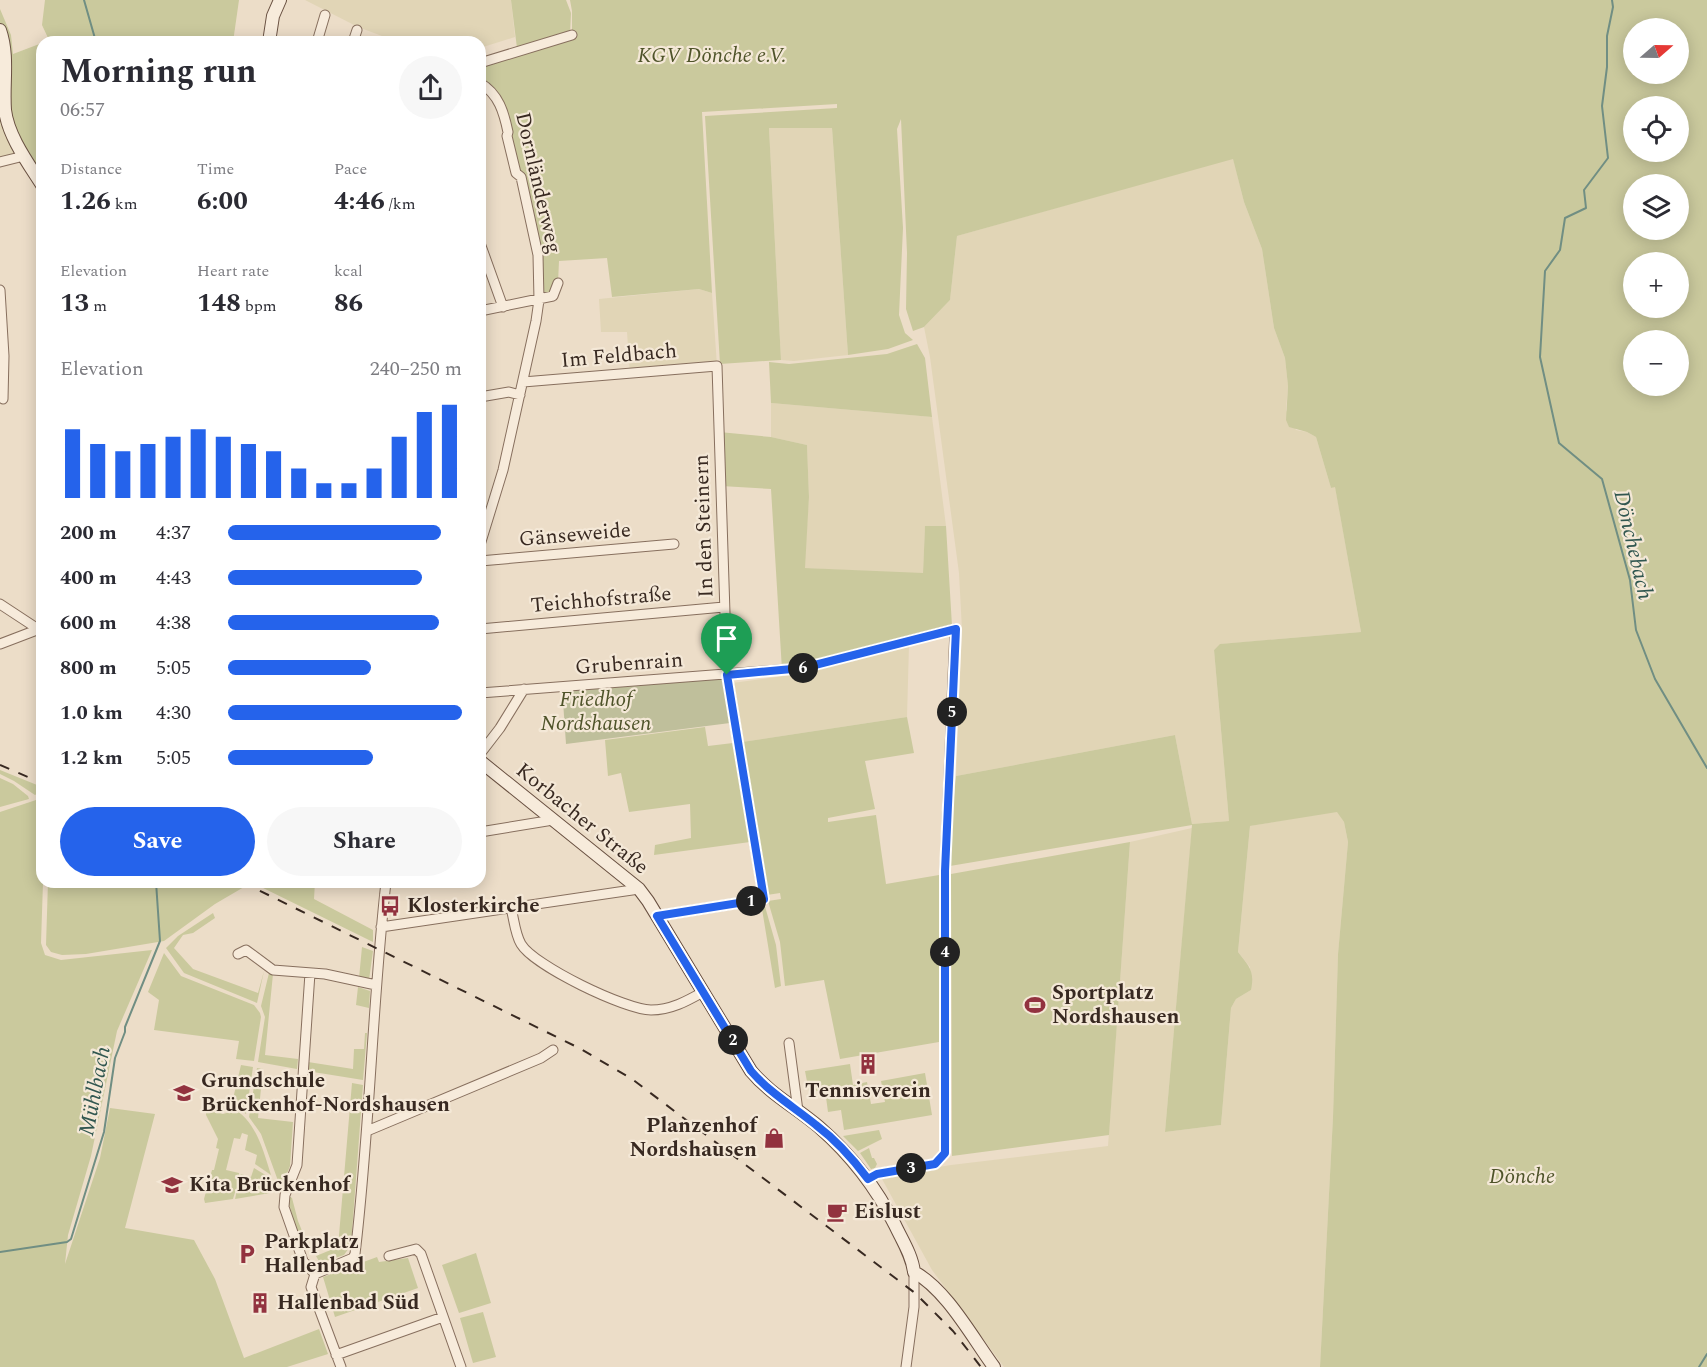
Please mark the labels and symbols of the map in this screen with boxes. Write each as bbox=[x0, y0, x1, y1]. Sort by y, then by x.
north arrow bbox=[1623, 18, 1689, 84]
park label: KGV Dönche e.V. bbox=[638, 40, 786, 72]
street label: Dornländerweg bbox=[506, 109, 570, 257]
street label: Im Feldbach bbox=[560, 335, 678, 377]
street label: In den Steinern bbox=[686, 454, 722, 598]
water label: Dönchebach bbox=[1604, 487, 1662, 603]
street label: Gänseweide bbox=[518, 514, 632, 556]
street label: Teichhofstraße bbox=[529, 578, 673, 622]
pin bbox=[701, 613, 752, 675]
street label: Grubenrain bbox=[574, 644, 684, 684]
pin: 6 bbox=[788, 653, 818, 683]
park label: Friedhof Nordshausen bbox=[541, 684, 651, 740]
pin: 5 bbox=[937, 697, 967, 727]
street label: Korbacher Straße bbox=[509, 755, 655, 883]
pin: 1 bbox=[736, 886, 766, 916]
place label: Klosterkirche bbox=[407, 890, 540, 922]
bus stop icon: Klosterkirche bbox=[378, 894, 402, 918]
pin: 4 bbox=[930, 937, 960, 967]
place label: Sportplatz Nordshausen bbox=[1052, 977, 1180, 1033]
sports icon: Sportplatz Nordshausen bbox=[1023, 993, 1047, 1017]
pin: 2 bbox=[718, 1025, 748, 1055]
water label: Mühlbach bbox=[70, 1043, 120, 1139]
building icon: Tennisverein bbox=[856, 1052, 880, 1076]
place label: Grundschule Brückenhof-Nordshausen bbox=[201, 1065, 450, 1121]
place label: Tennisverein bbox=[805, 1075, 931, 1107]
school or university icon: Grundschule Brückenhof-Nordshausen bbox=[172, 1081, 196, 1105]
place label: Planzenhof Nordshausen bbox=[629, 1110, 758, 1166]
shop icon: Planzenhof Nordshausen bbox=[762, 1126, 786, 1150]
pin: 3 bbox=[896, 1153, 926, 1183]
park label: Dönche bbox=[1489, 1161, 1555, 1193]
place label: Kita Brückenhof bbox=[189, 1169, 351, 1201]
school or university icon: Kita Brückenhof bbox=[160, 1173, 184, 1197]
place label: Eislust bbox=[854, 1196, 921, 1228]
cafe icon: Eislust bbox=[825, 1200, 849, 1224]
place label: Parkplatz Hallenbad bbox=[264, 1226, 365, 1282]
parking icon: Parkplatz Hallenbad bbox=[235, 1242, 259, 1266]
place label: Hallenbad Süd bbox=[277, 1287, 419, 1319]
building icon: Hallenbad Süd bbox=[248, 1291, 272, 1315]

